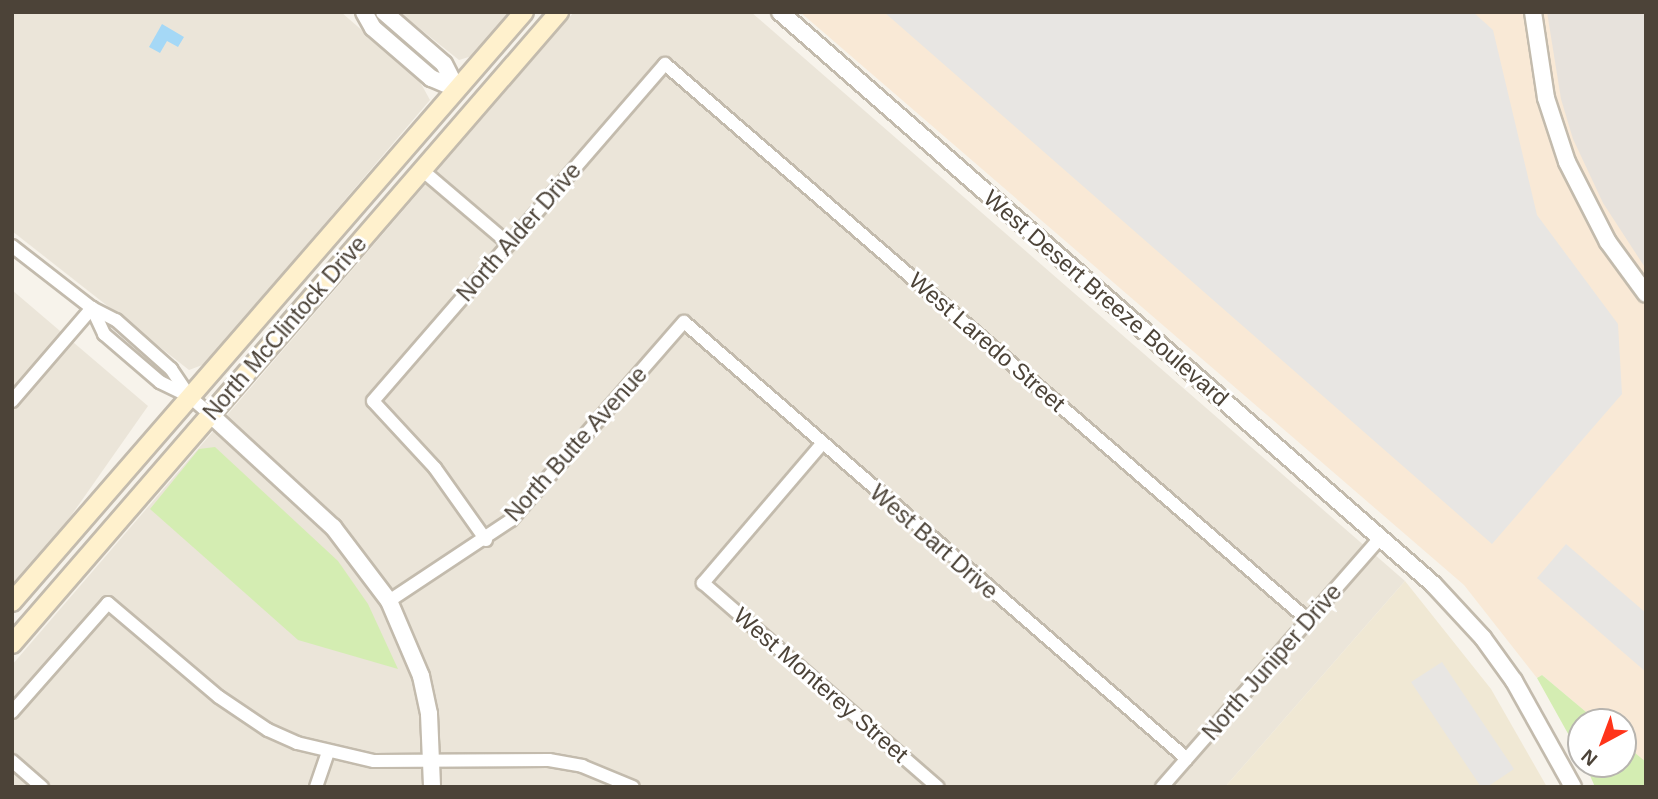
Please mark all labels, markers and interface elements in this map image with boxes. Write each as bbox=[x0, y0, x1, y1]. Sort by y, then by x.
street label: North Alder Drive bbox=[451, 156, 587, 308]
street label: West Desert Breeze Boulevard bbox=[978, 184, 1234, 412]
street label: North McClintock Drive bbox=[197, 230, 373, 426]
street label: West Laredo Street bbox=[903, 267, 1071, 417]
street label: North Butte Avenue bbox=[499, 360, 653, 528]
street label: West Bart Drive bbox=[864, 479, 1004, 605]
street label: North Juniper Drive bbox=[1197, 578, 1347, 746]
street label: West Monterey Street bbox=[728, 602, 914, 768]
north arrow bbox=[1567, 708, 1637, 778]
text: N bbox=[1577, 745, 1601, 770]

